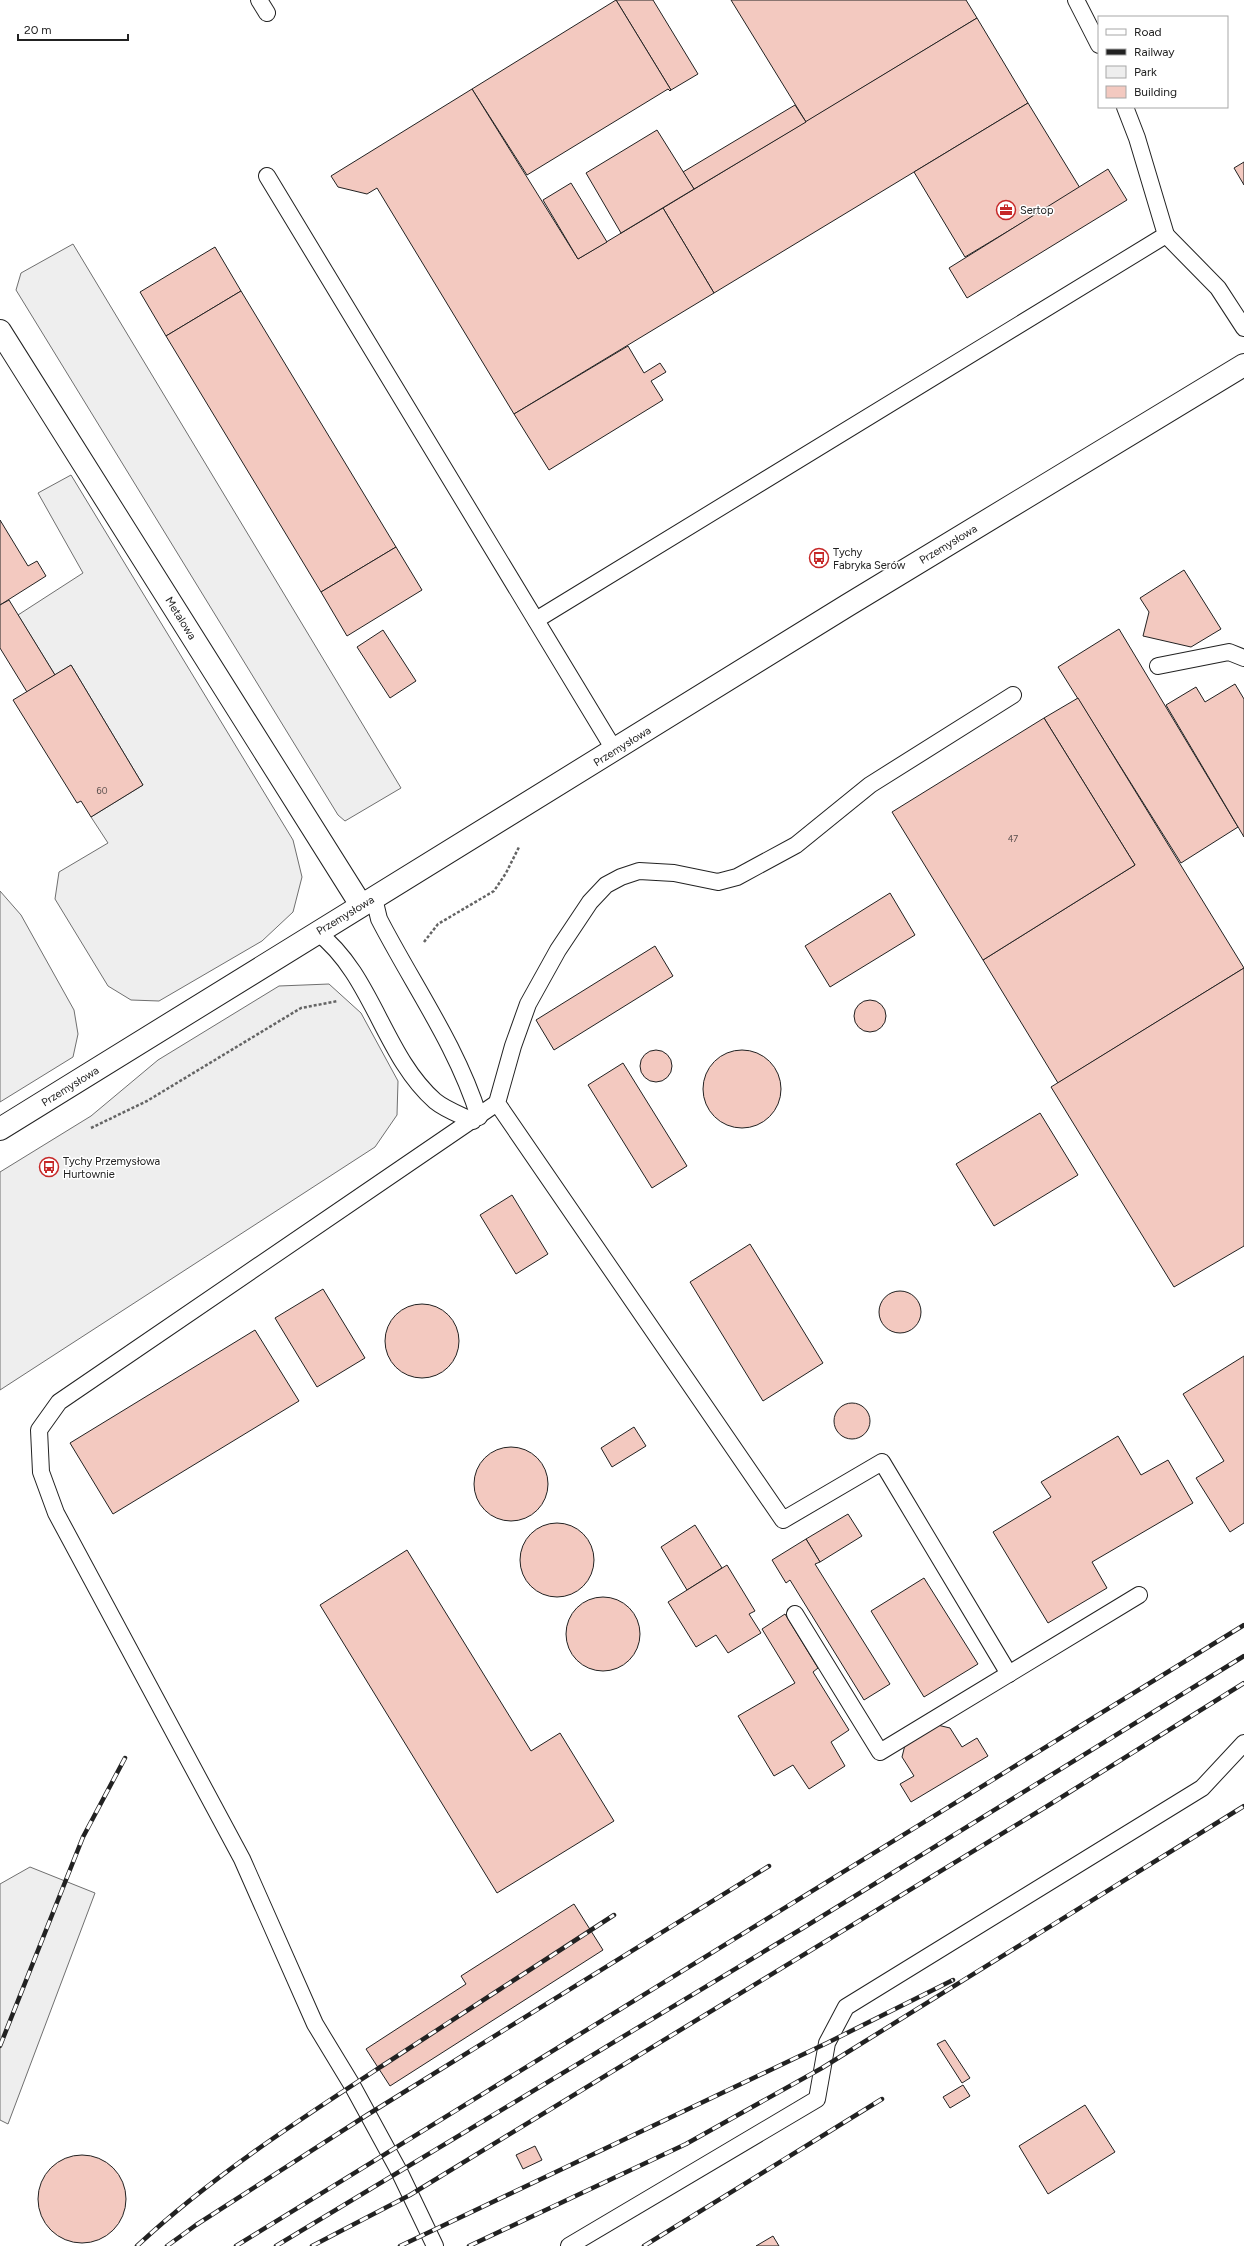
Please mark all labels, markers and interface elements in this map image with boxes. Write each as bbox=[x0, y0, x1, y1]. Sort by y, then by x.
scale bar bbox=[18, 16, 128, 42]
legend bbox=[1098, 16, 1228, 108]
text: 20 m bbox=[24, 23, 52, 37]
text: Road bbox=[1134, 25, 1162, 39]
text: Railway bbox=[1134, 45, 1175, 59]
text: Park bbox=[1134, 65, 1157, 79]
text: Building bbox=[1134, 85, 1177, 99]
office icon: Sertop bbox=[995, 199, 1017, 221]
place label: Sertop bbox=[1020, 204, 1054, 217]
street label: Przemysłowa bbox=[917, 522, 980, 567]
place label: Tychy Fabryka Serów bbox=[833, 546, 906, 572]
bus stop icon: Tychy Fabryka Serów bbox=[808, 547, 830, 569]
street label: Metalowa bbox=[162, 595, 199, 642]
street label: Przemysłowa bbox=[591, 724, 653, 769]
house number: 60 bbox=[97, 785, 108, 796]
house number: 47 bbox=[1008, 833, 1018, 844]
street label: Przemysłowa bbox=[314, 893, 377, 938]
street label: Przemysłowa bbox=[39, 1064, 101, 1109]
place label: Tychy Przemysłowa Hurtownie bbox=[63, 1155, 160, 1181]
bus stop icon: Tychy Przemysłowa Hurtownie bbox=[38, 1156, 60, 1178]

